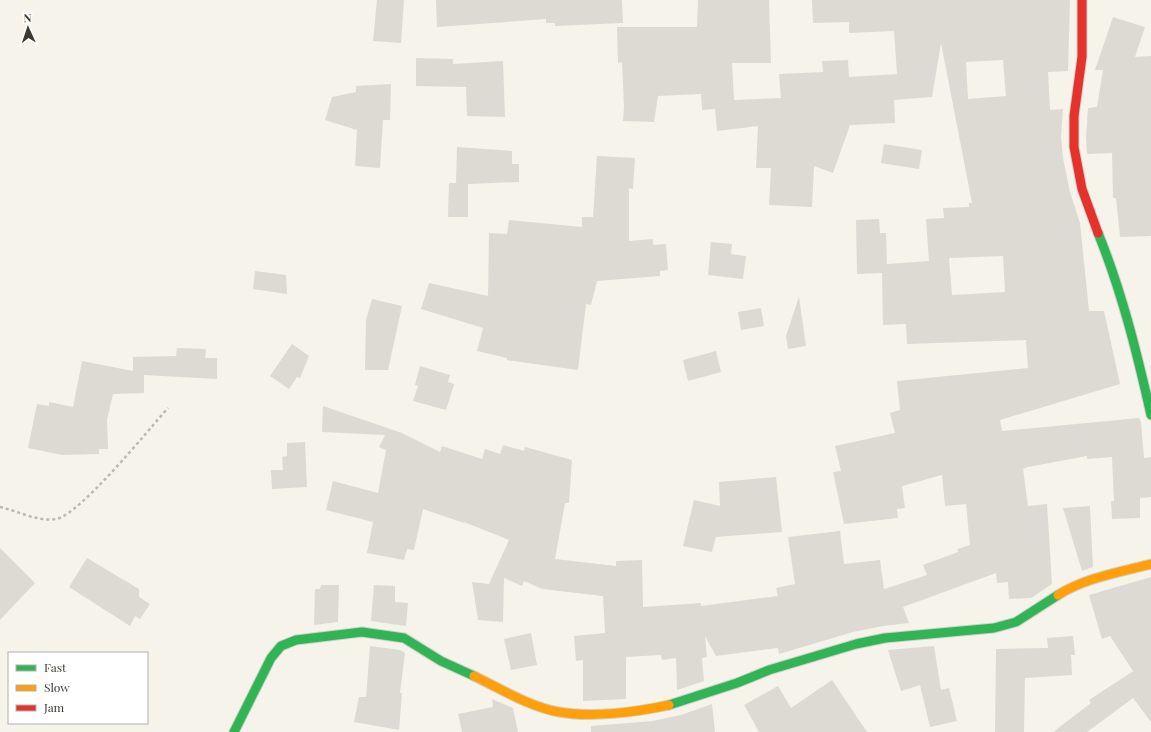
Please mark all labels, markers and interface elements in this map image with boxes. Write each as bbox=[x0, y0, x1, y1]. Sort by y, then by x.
north arrow bbox=[8, 8, 48, 48]
text: N bbox=[23, 10, 32, 25]
legend bbox=[8, 652, 148, 724]
text: Fast bbox=[44, 659, 67, 675]
text: Slow bbox=[44, 679, 70, 695]
text: Jam bbox=[43, 699, 65, 715]

